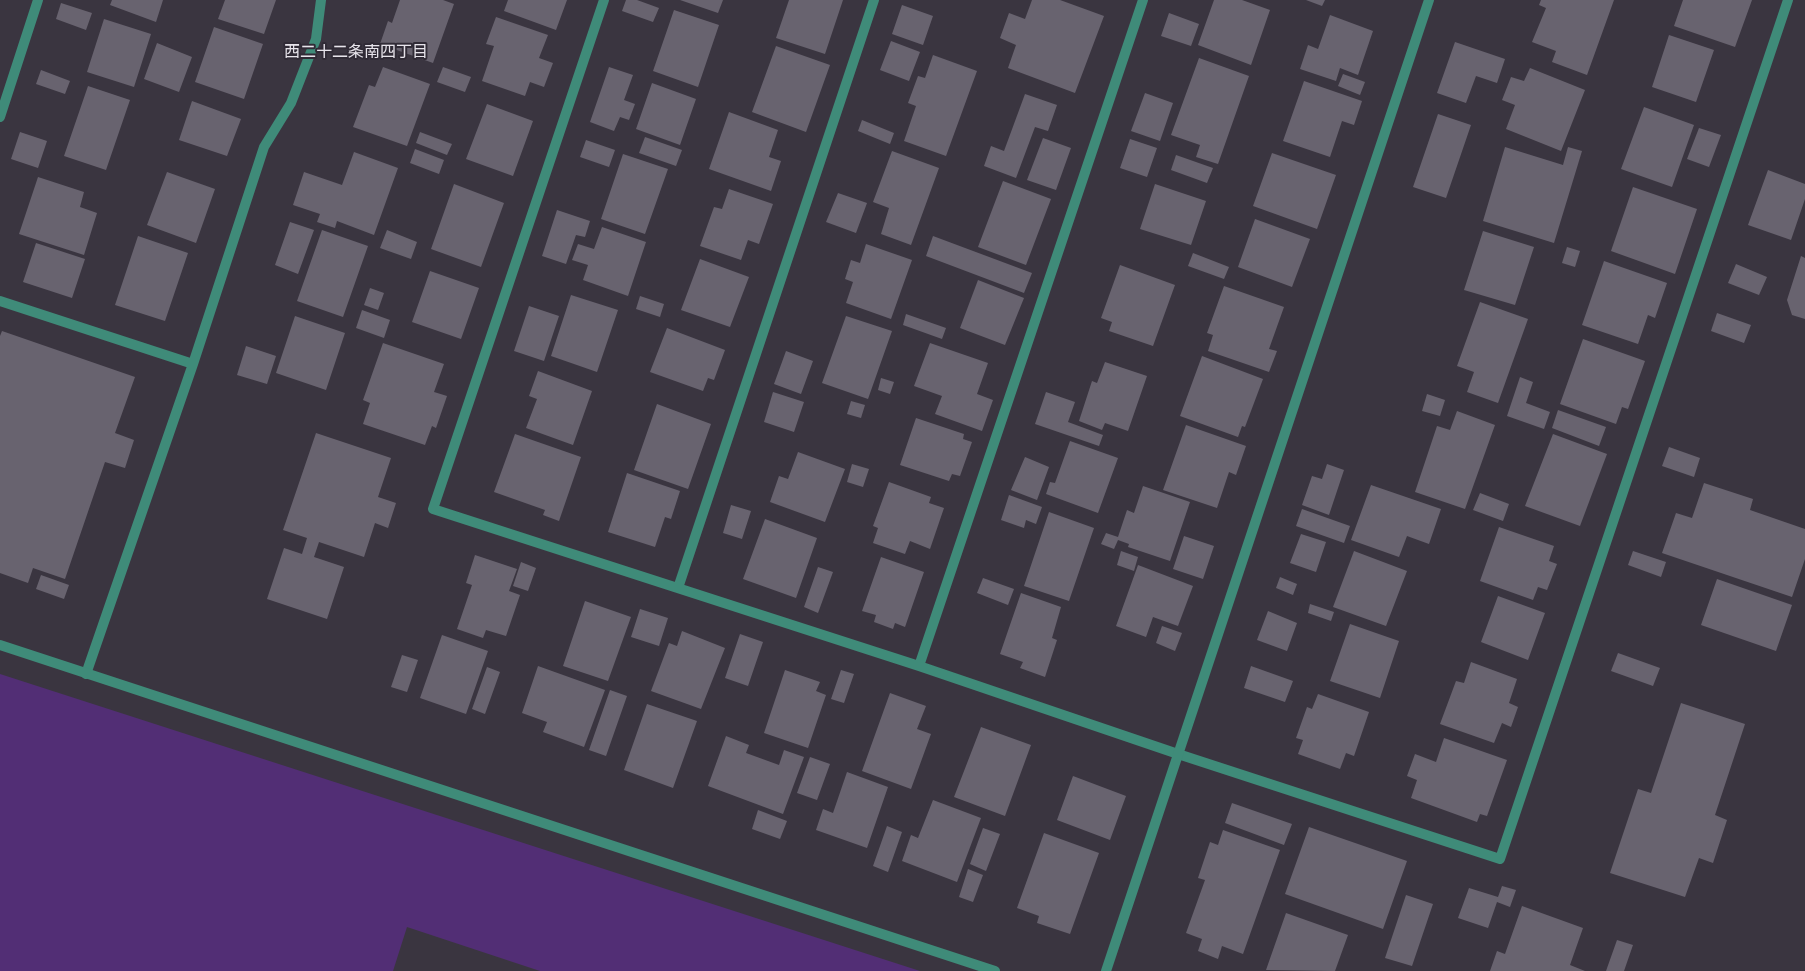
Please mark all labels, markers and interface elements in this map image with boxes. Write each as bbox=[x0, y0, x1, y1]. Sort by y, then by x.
district label: 西二十二条南四丁目 bbox=[284, 43, 428, 63]

